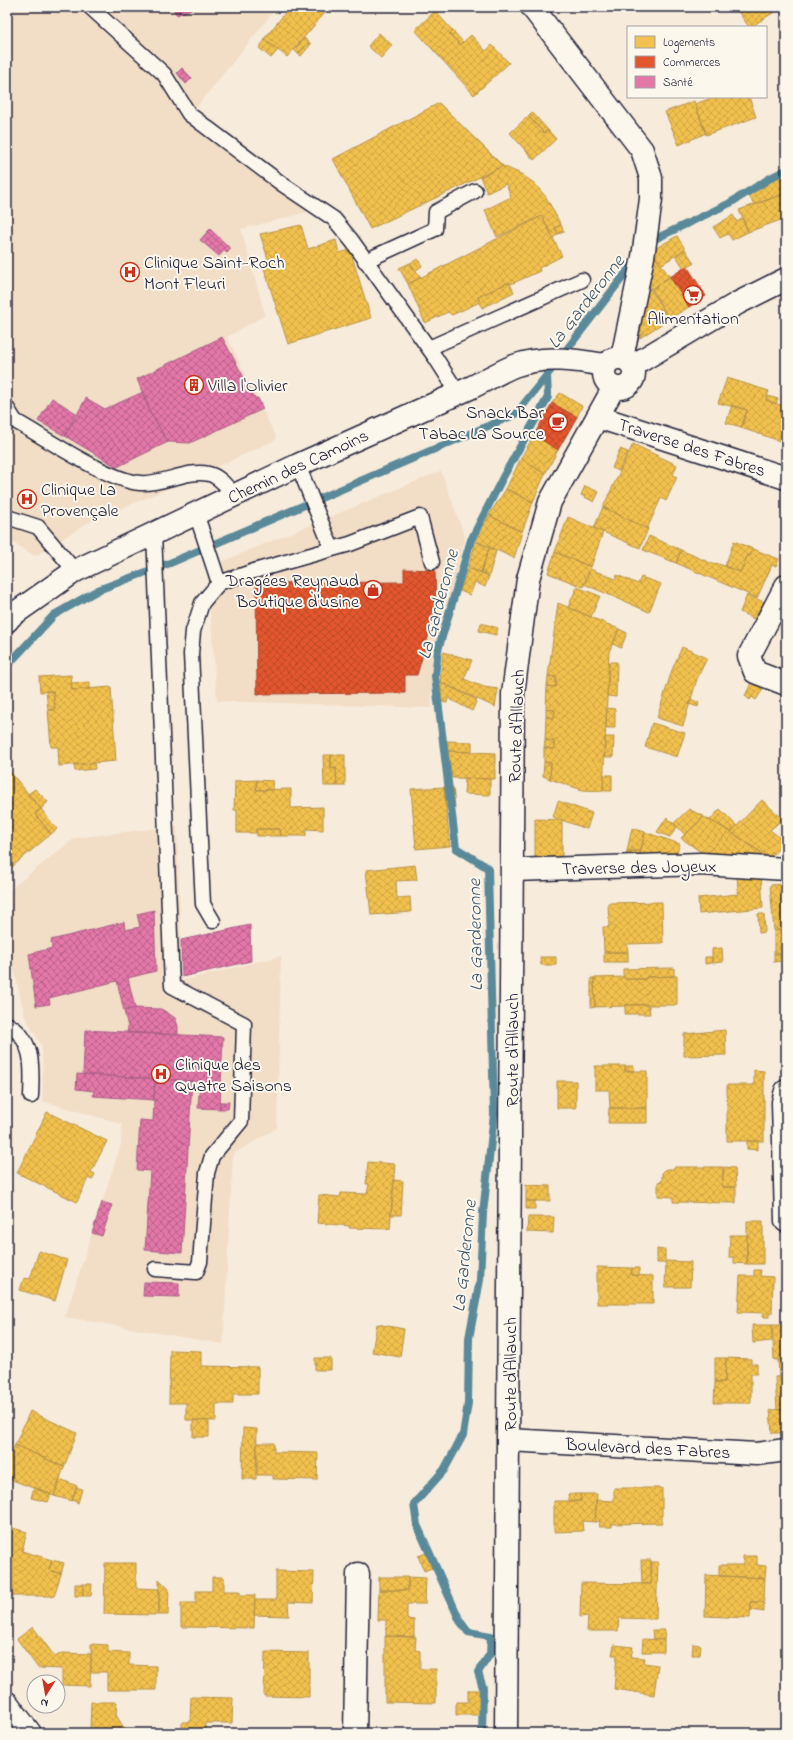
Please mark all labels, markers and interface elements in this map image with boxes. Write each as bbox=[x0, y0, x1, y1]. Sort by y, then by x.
legend bbox=[627, 26, 767, 98]
text: Logements bbox=[663, 34, 715, 53]
text: Commerces bbox=[663, 54, 720, 72]
text: Santé bbox=[663, 74, 693, 92]
water label: La Garderonne bbox=[542, 249, 633, 355]
place label: Clinique Saint-Roch Mont Fleuri bbox=[144, 251, 285, 298]
hospital icon: Clinique Saint-Roch Mont Fleuri bbox=[119, 261, 141, 283]
supermarket icon: Alimentation bbox=[682, 284, 704, 306]
place label: Alimentation bbox=[647, 307, 739, 333]
building icon: Villa l'Olivier bbox=[183, 374, 205, 396]
place label: Villa l'Olivier bbox=[207, 374, 288, 400]
place label: Snack Bar Tabac La Source bbox=[419, 401, 545, 448]
cafe icon: Snack Bar Tabac La Source bbox=[547, 411, 569, 433]
street label: Traverse des Fabres bbox=[614, 413, 769, 485]
street label: Chemin des Camoins bbox=[224, 424, 374, 512]
place label: Clinique La Provençale bbox=[41, 478, 119, 525]
hospital icon: Clinique La Provençale bbox=[16, 488, 38, 510]
water label: La Garderonne bbox=[412, 545, 467, 662]
place label: Dragées Reynaud Boutique d'usine bbox=[225, 569, 360, 616]
shop icon: Dragées Reynaud Boutique d'usine bbox=[362, 579, 384, 601]
street label: Route d'Allauch bbox=[503, 669, 533, 783]
street label: Traverse des Joyeux bbox=[561, 855, 717, 883]
water label: La Garderonne bbox=[462, 877, 491, 991]
street label: Route d'Allauch bbox=[501, 993, 527, 1107]
place label: Clinique des Quatre Saisons bbox=[175, 1053, 292, 1100]
hospital icon: Clinique des Quatre Saisons bbox=[150, 1063, 172, 1085]
water label: La Garderonne bbox=[446, 1198, 485, 1314]
street label: Route d'Allauch bbox=[499, 1317, 525, 1431]
street label: Boulevard des Fabres bbox=[564, 1433, 731, 1467]
north arrow bbox=[26, 1674, 66, 1714]
text: N bbox=[39, 1694, 49, 1711]

